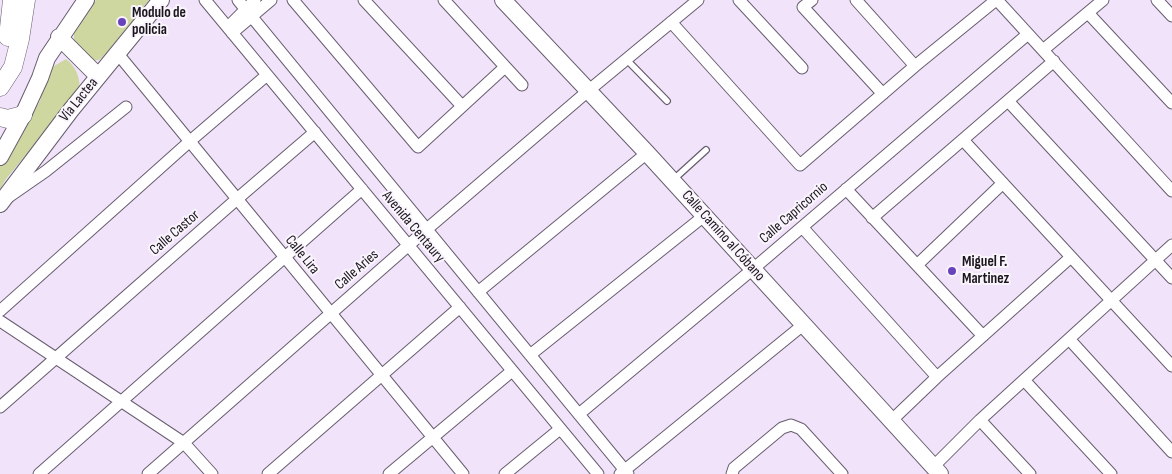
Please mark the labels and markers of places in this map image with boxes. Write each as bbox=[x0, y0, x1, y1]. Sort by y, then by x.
place label: Modulo de policia bbox=[132, 4, 186, 39]
marker: Modulo de policia bbox=[116, 16, 128, 28]
place label: Miguel F. Martinez bbox=[962, 253, 1009, 288]
marker: Miguel F. Martinez bbox=[946, 265, 958, 277]

